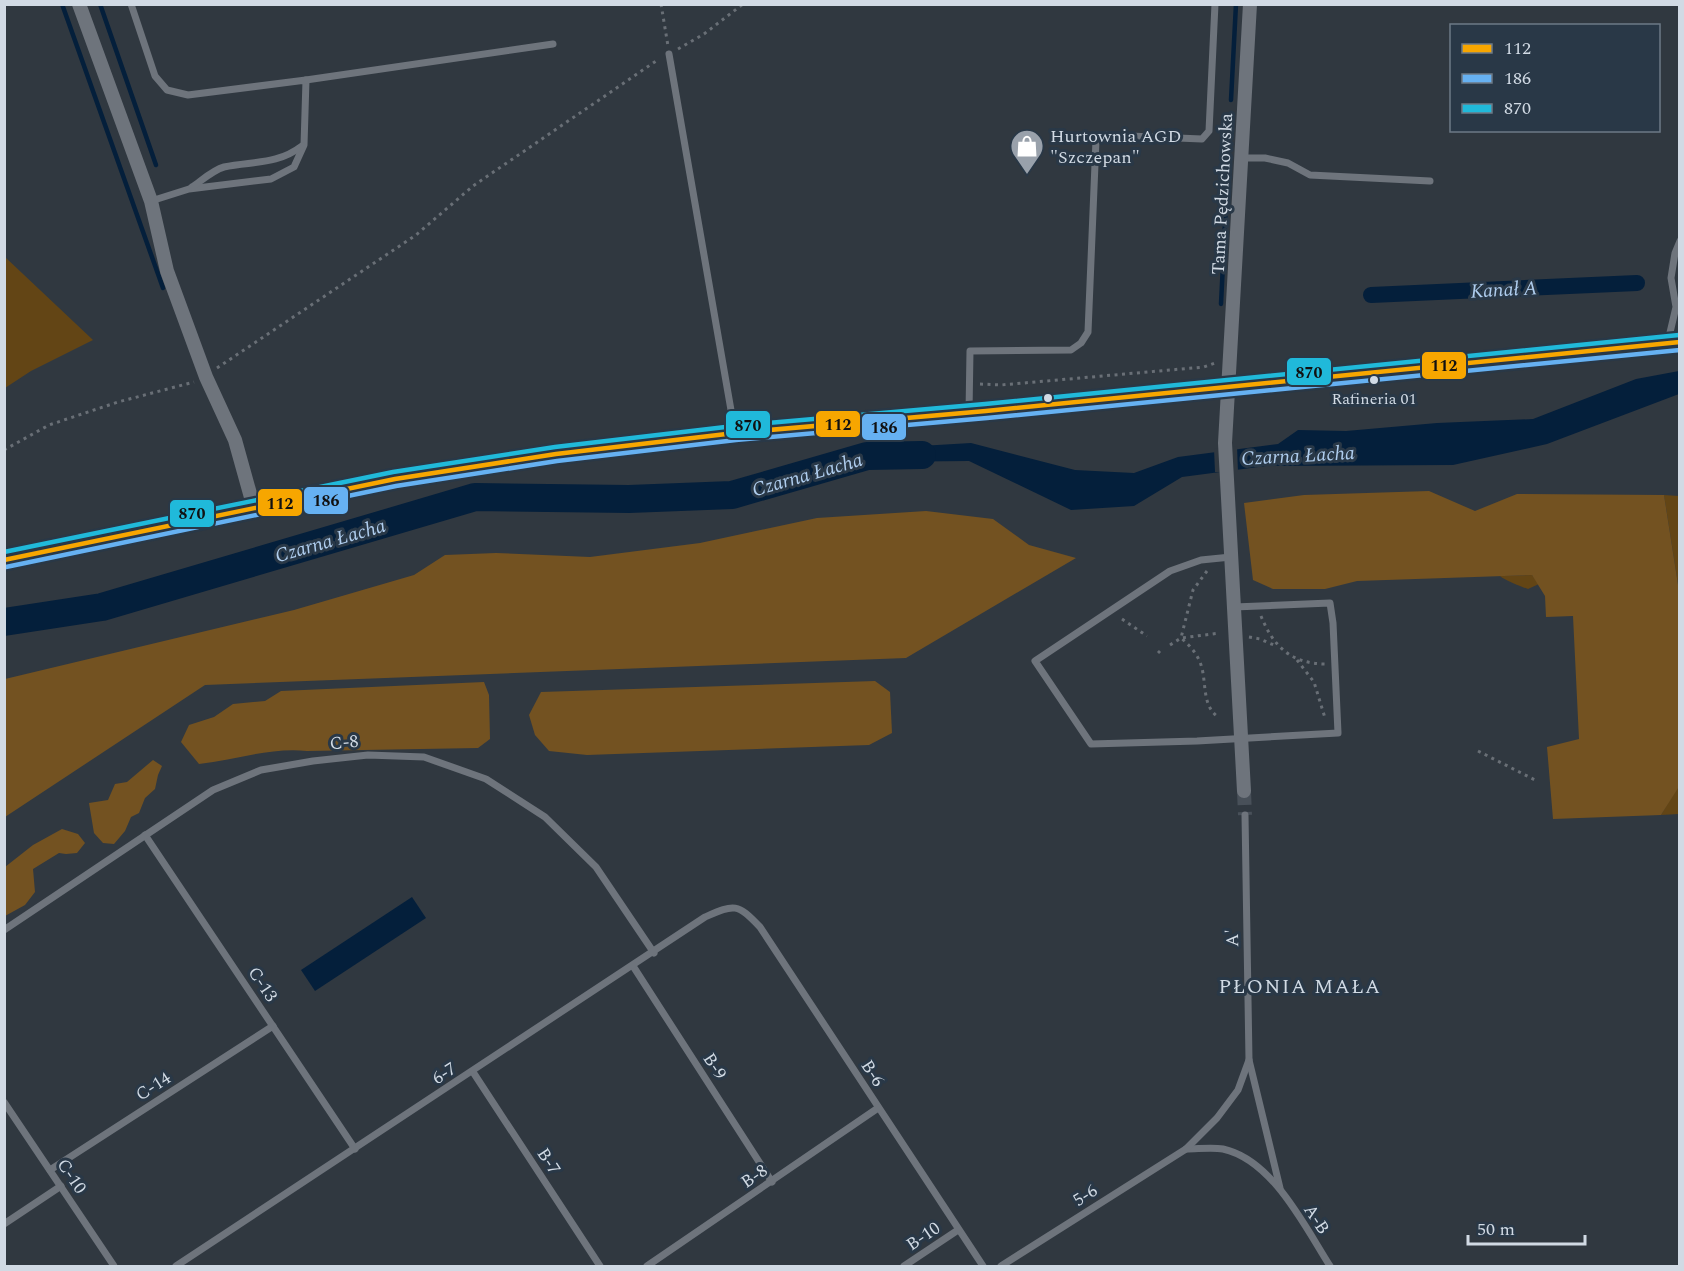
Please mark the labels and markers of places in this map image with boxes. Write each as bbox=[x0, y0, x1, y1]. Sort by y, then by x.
place label: Hurtownia AGD "Szczepan" bbox=[1050, 123, 1182, 171]
shop icon: Hurtownia AGD "Szczepan" bbox=[1009, 128, 1045, 175]
marker: Rafineria 01 bbox=[1368, 374, 1380, 386]
place label: Rafineria 01 bbox=[1331, 387, 1417, 411]
unlabelled marker bbox=[1042, 392, 1054, 404]

